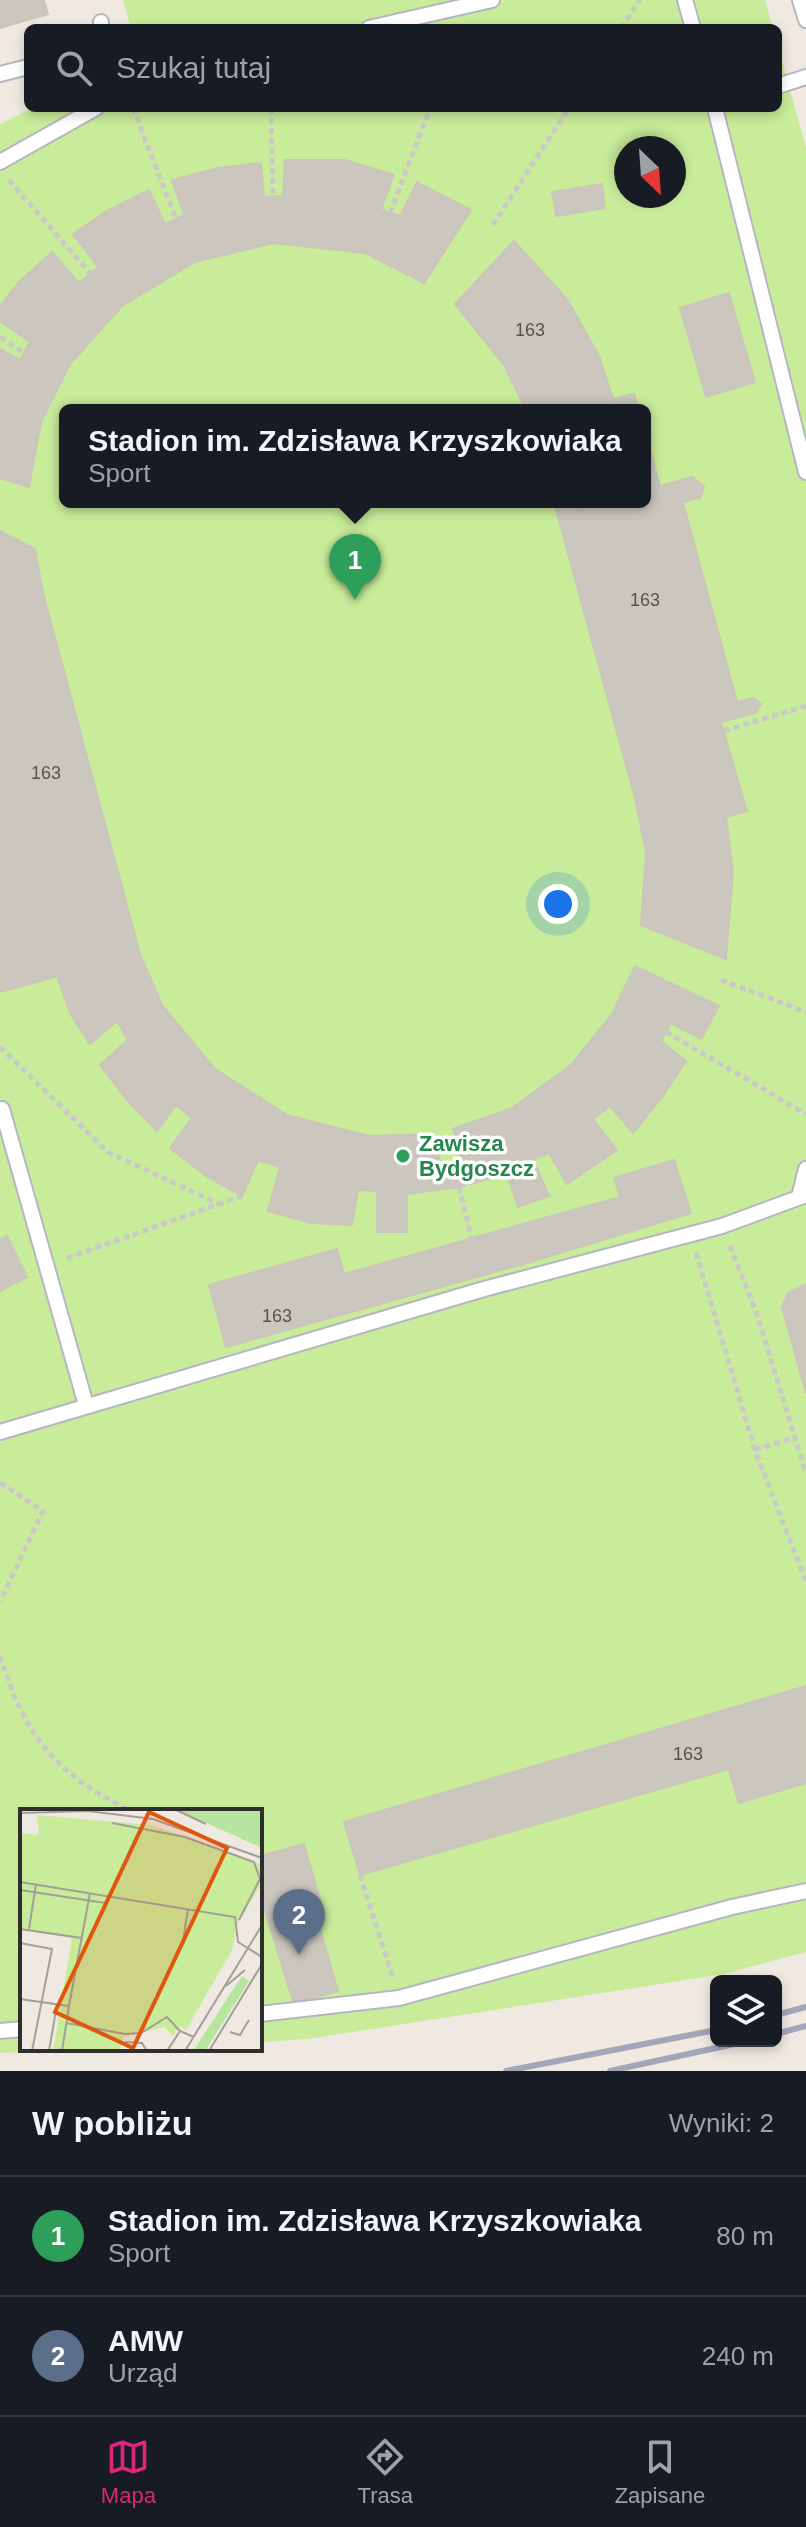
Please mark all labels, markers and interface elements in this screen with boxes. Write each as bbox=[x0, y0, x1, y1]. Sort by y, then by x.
search box bbox=[24, 24, 782, 112]
icon: search bbox=[52, 46, 96, 90]
text: Szukaj tutaj bbox=[116, 51, 271, 84]
north arrow bbox=[614, 136, 686, 208]
house number: 163 bbox=[515, 320, 545, 340]
popup bbox=[59, 404, 651, 508]
text: Stadion im. Zdzisława Krzyszkowiaka bbox=[88, 424, 622, 457]
text: Sport bbox=[88, 458, 150, 488]
pin: 1 bbox=[329, 534, 381, 600]
house number: 163 bbox=[630, 590, 660, 610]
house number: 163 bbox=[31, 763, 61, 783]
your location bbox=[538, 884, 578, 924]
place label: Zawisza Bydgoszcz bbox=[419, 1131, 534, 1181]
marker: Zawisza Bydgoszcz bbox=[394, 1147, 412, 1165]
house number: 163 bbox=[262, 1306, 292, 1326]
house number: 163 bbox=[673, 1744, 703, 1764]
inset map bbox=[20, 1809, 262, 2051]
pin: 2 bbox=[273, 1889, 325, 1955]
map controls bbox=[710, 1975, 782, 2047]
button: layers bbox=[710, 1975, 782, 2047]
text: W pobliżu bbox=[32, 2104, 193, 2142]
text: Wyniki: 2 bbox=[669, 2108, 774, 2138]
text: Stadion im. Zdzisława Krzyszkowiaka bbox=[108, 2204, 642, 2237]
text: 1 bbox=[51, 2221, 65, 2251]
text: 80 m bbox=[716, 2221, 774, 2251]
text: Sport bbox=[108, 2238, 170, 2268]
text: AMW bbox=[108, 2324, 183, 2357]
text: 2 bbox=[51, 2341, 65, 2371]
text: 240 m bbox=[702, 2341, 774, 2371]
text: Urząd bbox=[108, 2358, 177, 2388]
tab: Mapa bbox=[101, 2435, 156, 2509]
tab: Trasa bbox=[358, 2435, 413, 2509]
tab: Zapisane bbox=[615, 2435, 705, 2509]

